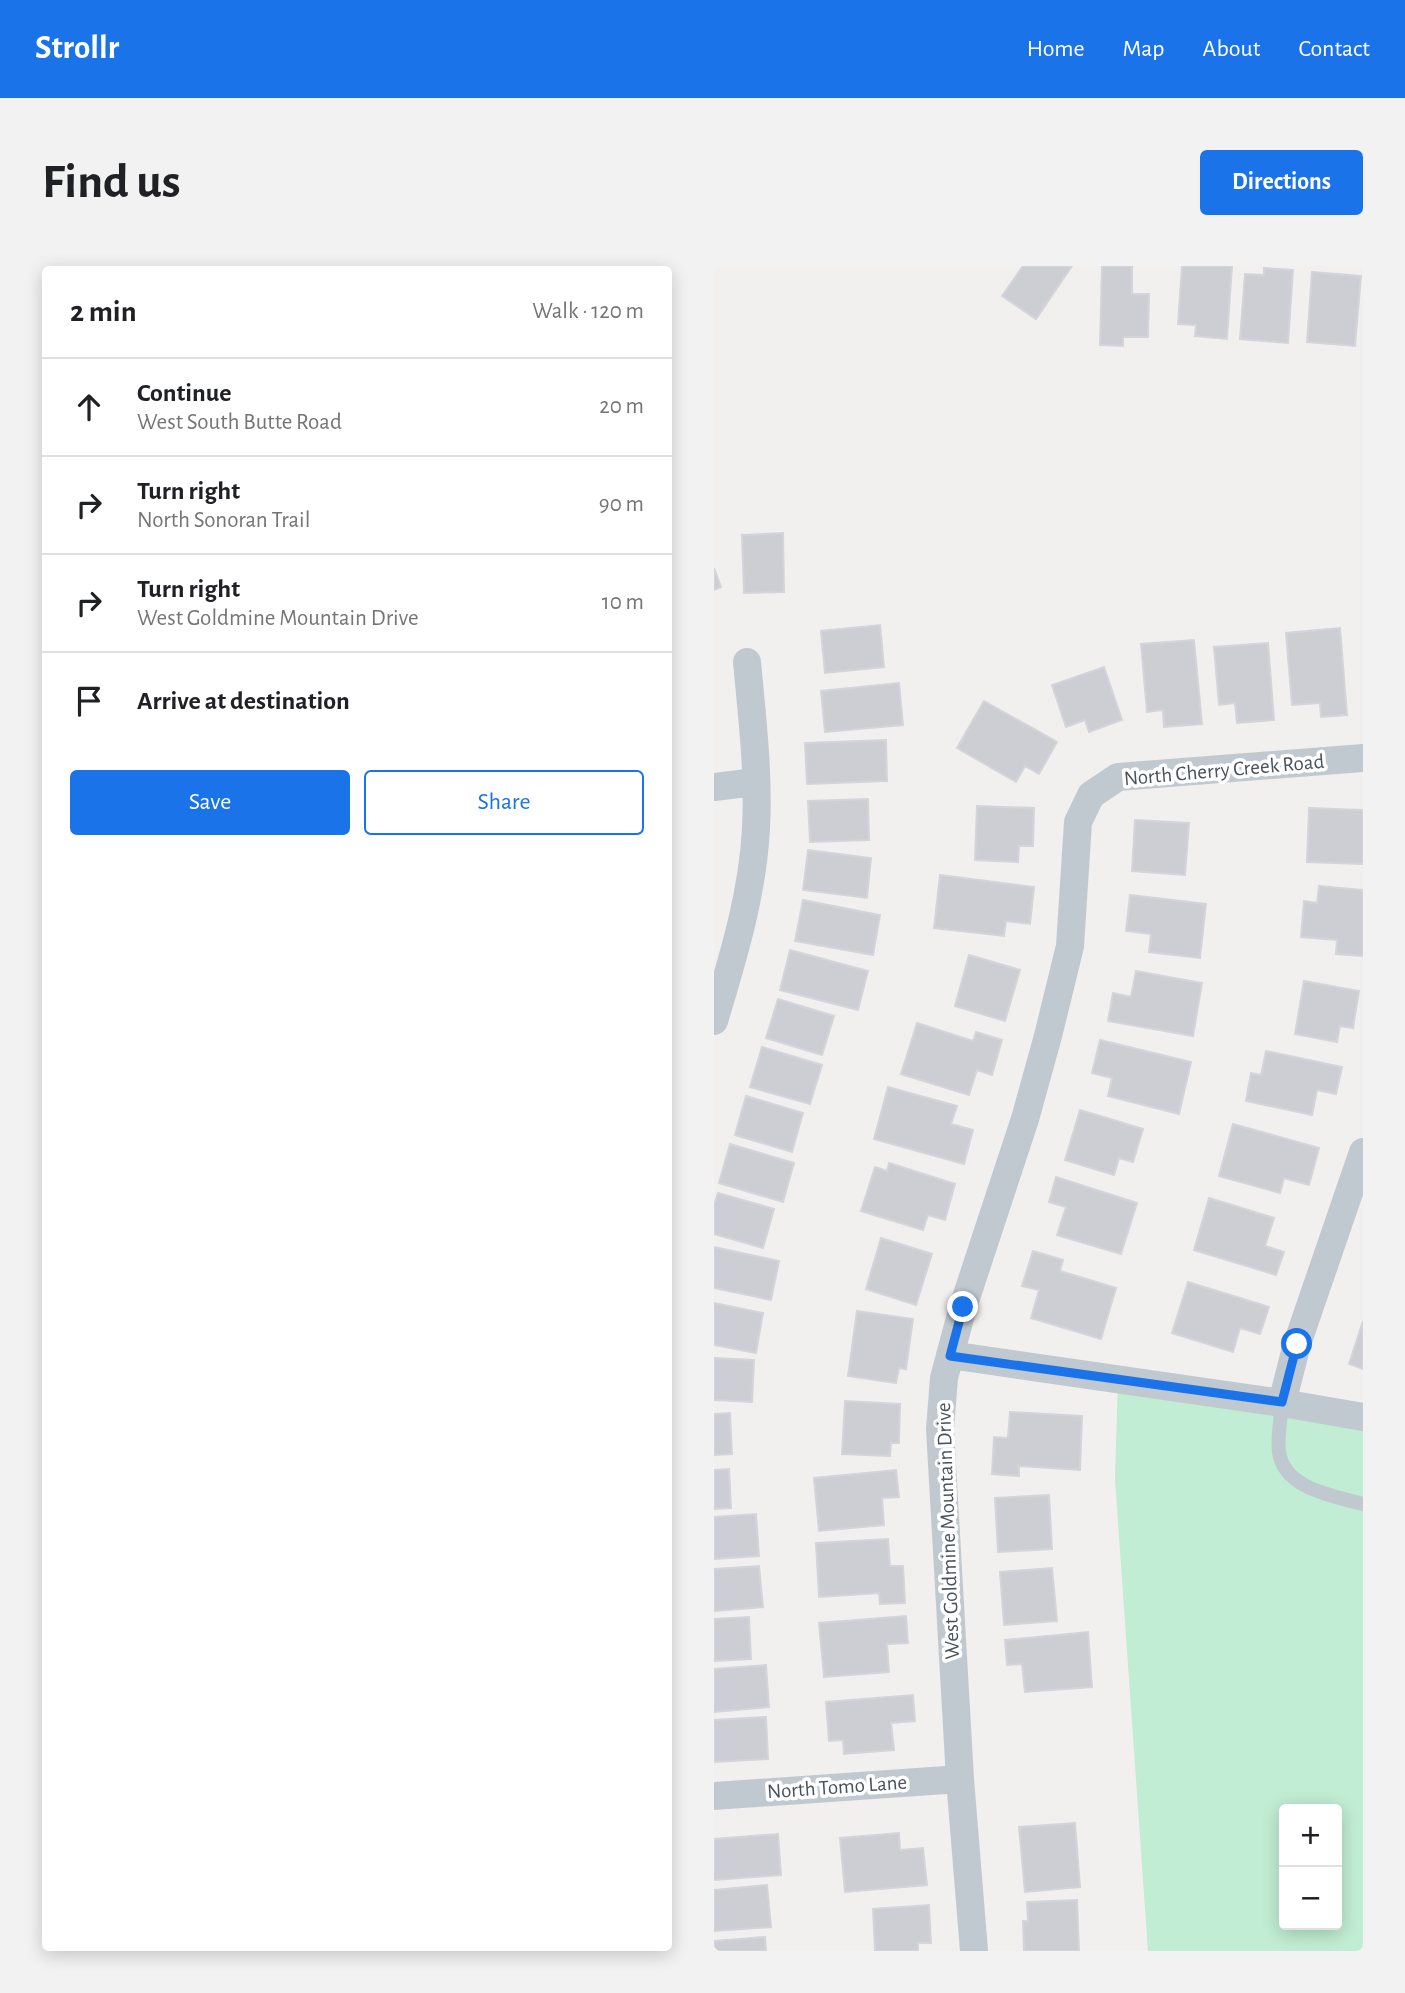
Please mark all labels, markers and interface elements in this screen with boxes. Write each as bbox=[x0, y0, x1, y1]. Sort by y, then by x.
text: Strollr bbox=[35, 32, 119, 65]
text: Home bbox=[1027, 37, 1085, 61]
text: Map bbox=[1123, 37, 1165, 61]
text: About bbox=[1203, 37, 1260, 61]
text: Contact bbox=[1298, 37, 1370, 61]
button: Directions bbox=[1200, 150, 1363, 215]
text: Find us bbox=[42, 158, 181, 207]
text: 2 min bbox=[70, 297, 137, 327]
text: Walk · 120 m bbox=[532, 300, 644, 323]
text: Continue bbox=[137, 380, 232, 406]
icon: ahead bbox=[70, 388, 108, 426]
text: 20 m bbox=[599, 395, 644, 418]
text: West South Butte Road bbox=[137, 411, 342, 434]
text: Turn right bbox=[137, 478, 240, 504]
icon: right bbox=[70, 486, 108, 524]
text: 90 m bbox=[599, 493, 644, 516]
text: North Sonoran Trail bbox=[137, 509, 310, 532]
text: Turn right bbox=[137, 576, 240, 602]
icon: right bbox=[70, 584, 108, 622]
text: 10 m bbox=[602, 591, 644, 614]
text: West Goldmine Mountain Drive bbox=[137, 607, 419, 630]
icon: arrive bbox=[70, 682, 108, 720]
text: Arrive at destination bbox=[137, 688, 350, 714]
street label: North Cherry Creek Road bbox=[1123, 751, 1325, 789]
button: Save bbox=[70, 770, 350, 835]
button: Share bbox=[364, 770, 644, 835]
route end bbox=[947, 1291, 978, 1322]
route start bbox=[1281, 1328, 1312, 1359]
street label: West Goldmine Mountain Drive bbox=[933, 1402, 963, 1660]
street label: North Tomo Lane bbox=[766, 1772, 908, 1802]
map controls bbox=[1279, 1804, 1342, 1930]
button: + bbox=[1279, 1804, 1342, 1867]
button: − bbox=[1279, 1867, 1342, 1930]

